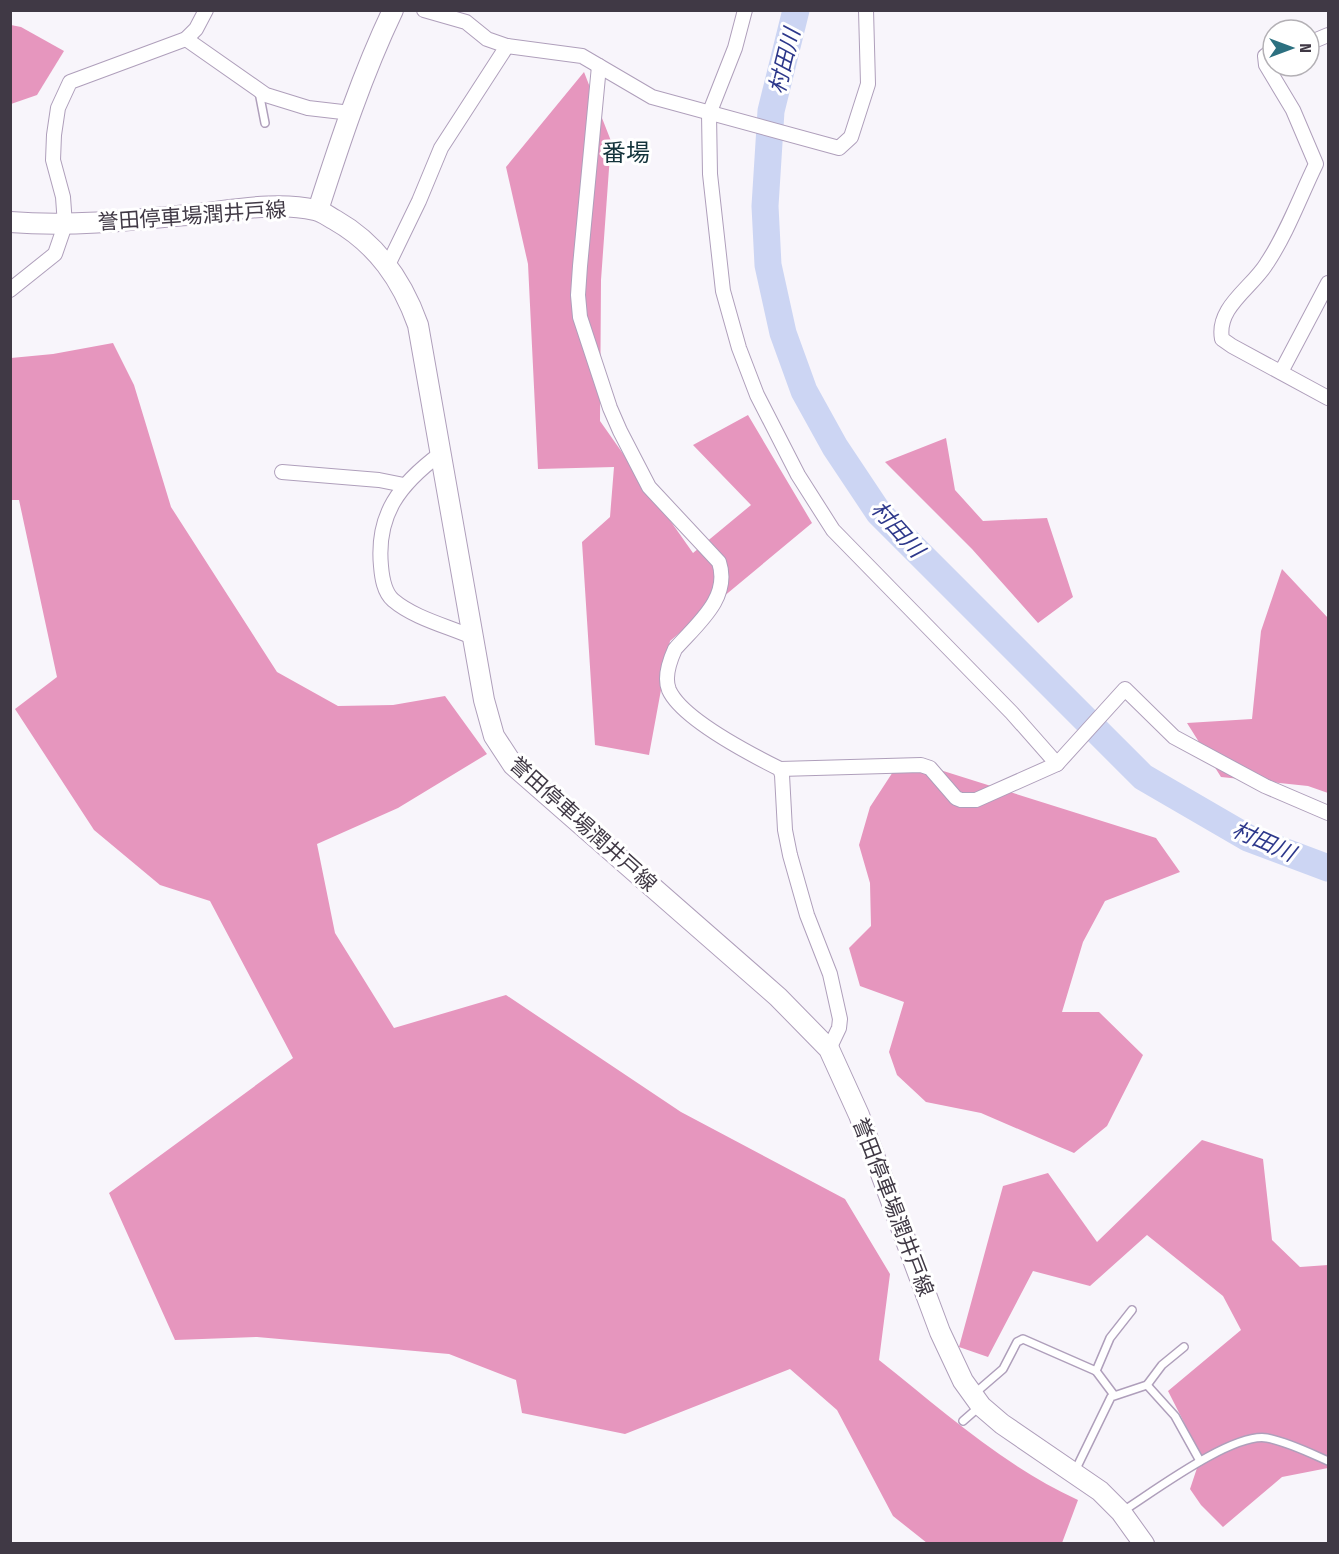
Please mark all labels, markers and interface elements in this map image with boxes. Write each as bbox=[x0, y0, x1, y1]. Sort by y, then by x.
north arrow bbox=[1261, 18, 1321, 78]
water label: 村田川 bbox=[763, 24, 806, 96]
text: N bbox=[1296, 43, 1315, 53]
district label: 番場 bbox=[602, 139, 650, 167]
street label: 誉田停車場潤井戸線 bbox=[97, 196, 287, 236]
water label: 村田川 bbox=[866, 496, 931, 564]
street label: 誉田停車場潤井戸線 bbox=[504, 751, 662, 897]
water label: 村田川 bbox=[1228, 816, 1301, 868]
street label: 誉田停車場潤井戸線 bbox=[847, 1114, 939, 1300]

